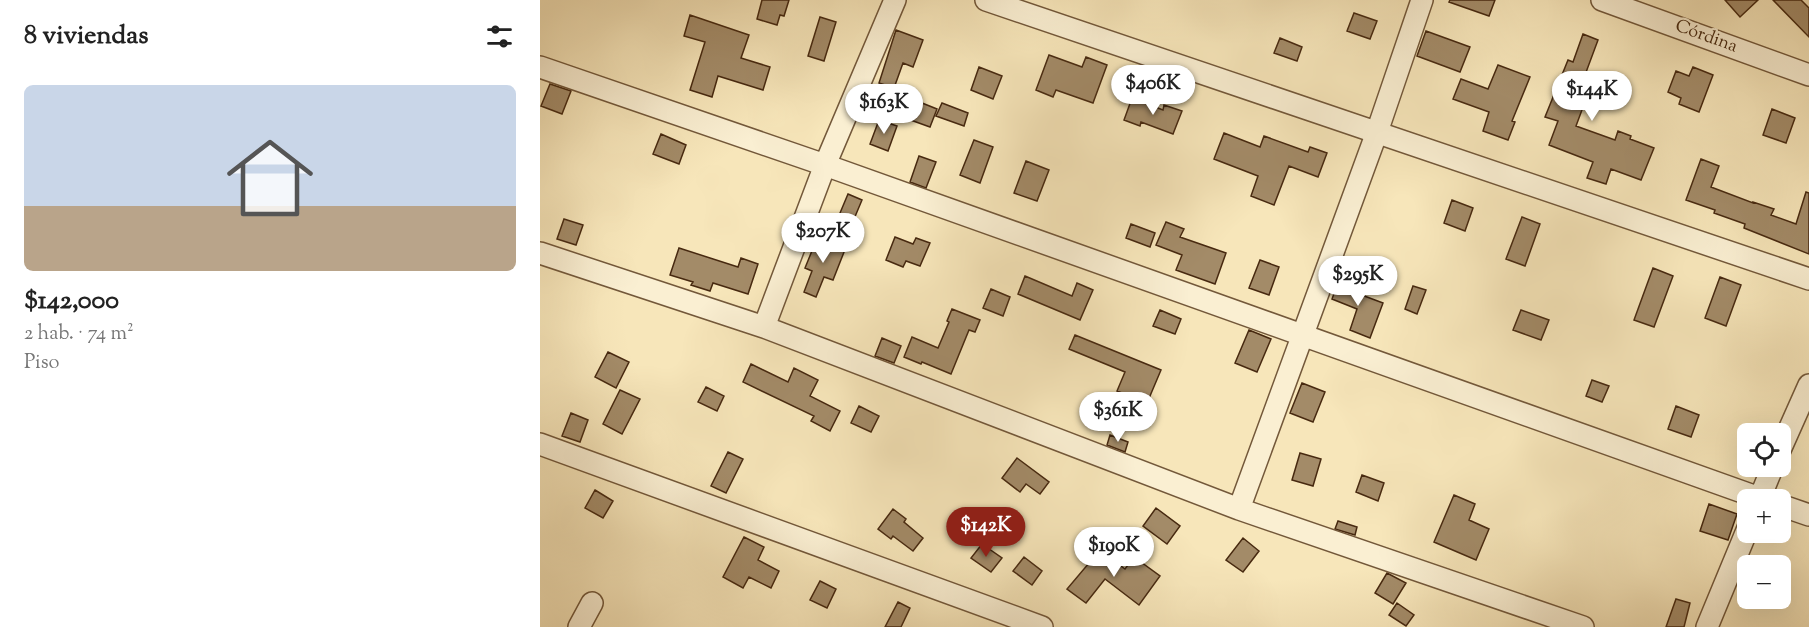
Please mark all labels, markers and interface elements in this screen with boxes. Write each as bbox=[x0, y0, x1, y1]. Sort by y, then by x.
street label: Córdina bbox=[1671, 14, 1741, 60]
text: 8 viviendas bbox=[24, 18, 148, 55]
icon: filters bbox=[483, 20, 516, 53]
pin: $406K bbox=[1111, 65, 1195, 116]
text: $406K bbox=[1125, 70, 1181, 99]
pin: $144K bbox=[1550, 71, 1634, 122]
text: $144K bbox=[1566, 76, 1618, 105]
pin: $163K bbox=[842, 84, 926, 135]
text: $163K bbox=[859, 89, 909, 118]
icon: home bbox=[216, 124, 324, 232]
pin: $207K bbox=[781, 213, 865, 264]
text: $207K bbox=[795, 218, 851, 247]
pin: $295K bbox=[1316, 256, 1400, 307]
text: $295K bbox=[1332, 261, 1384, 290]
text: $142,000 bbox=[24, 283, 119, 320]
text: 2 hab. · 74 m² bbox=[24, 320, 134, 349]
text: Piso bbox=[24, 349, 59, 378]
pin: $361K bbox=[1076, 392, 1160, 443]
text: $361K bbox=[1093, 397, 1143, 426]
map controls bbox=[1737, 423, 1791, 609]
button: locate bbox=[1737, 423, 1791, 477]
button: + bbox=[1737, 489, 1791, 543]
pin: $142K bbox=[944, 507, 1028, 558]
text: $142K bbox=[960, 512, 1012, 541]
pin: $190K bbox=[1072, 527, 1156, 578]
text: $190K bbox=[1088, 532, 1140, 561]
button: − bbox=[1737, 555, 1791, 609]

